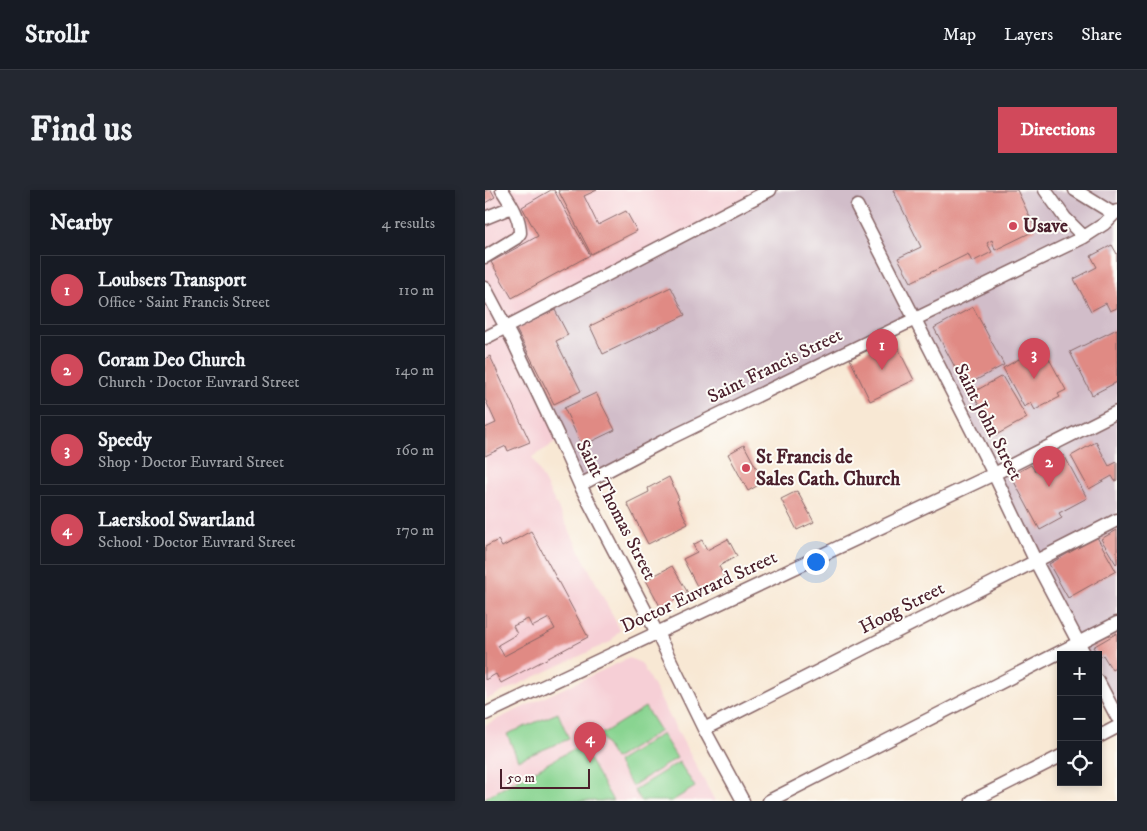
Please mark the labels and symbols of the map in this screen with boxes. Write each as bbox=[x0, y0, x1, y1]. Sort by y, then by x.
place label: Usave bbox=[1023, 215, 1068, 238]
marker: Usave bbox=[1007, 220, 1019, 232]
street label: Saint Francis Street bbox=[704, 323, 846, 409]
pin: 1 bbox=[866, 329, 898, 370]
pin: 3 bbox=[1018, 338, 1050, 379]
street label: Saint John Street bbox=[949, 360, 1027, 484]
street label: Saint Thomas Street bbox=[571, 436, 661, 584]
place label: St Francis de Sales Cath. Church bbox=[756, 446, 901, 491]
pin: 2 bbox=[1033, 446, 1065, 487]
marker: St Francis de Sales Cath. Church bbox=[740, 462, 752, 474]
street label: Doctor Euvrard Street bbox=[617, 546, 781, 638]
your location bbox=[803, 549, 829, 575]
street label: Hoog Street bbox=[856, 577, 948, 639]
pin: 4 bbox=[574, 722, 606, 763]
scale bar bbox=[500, 766, 590, 789]

